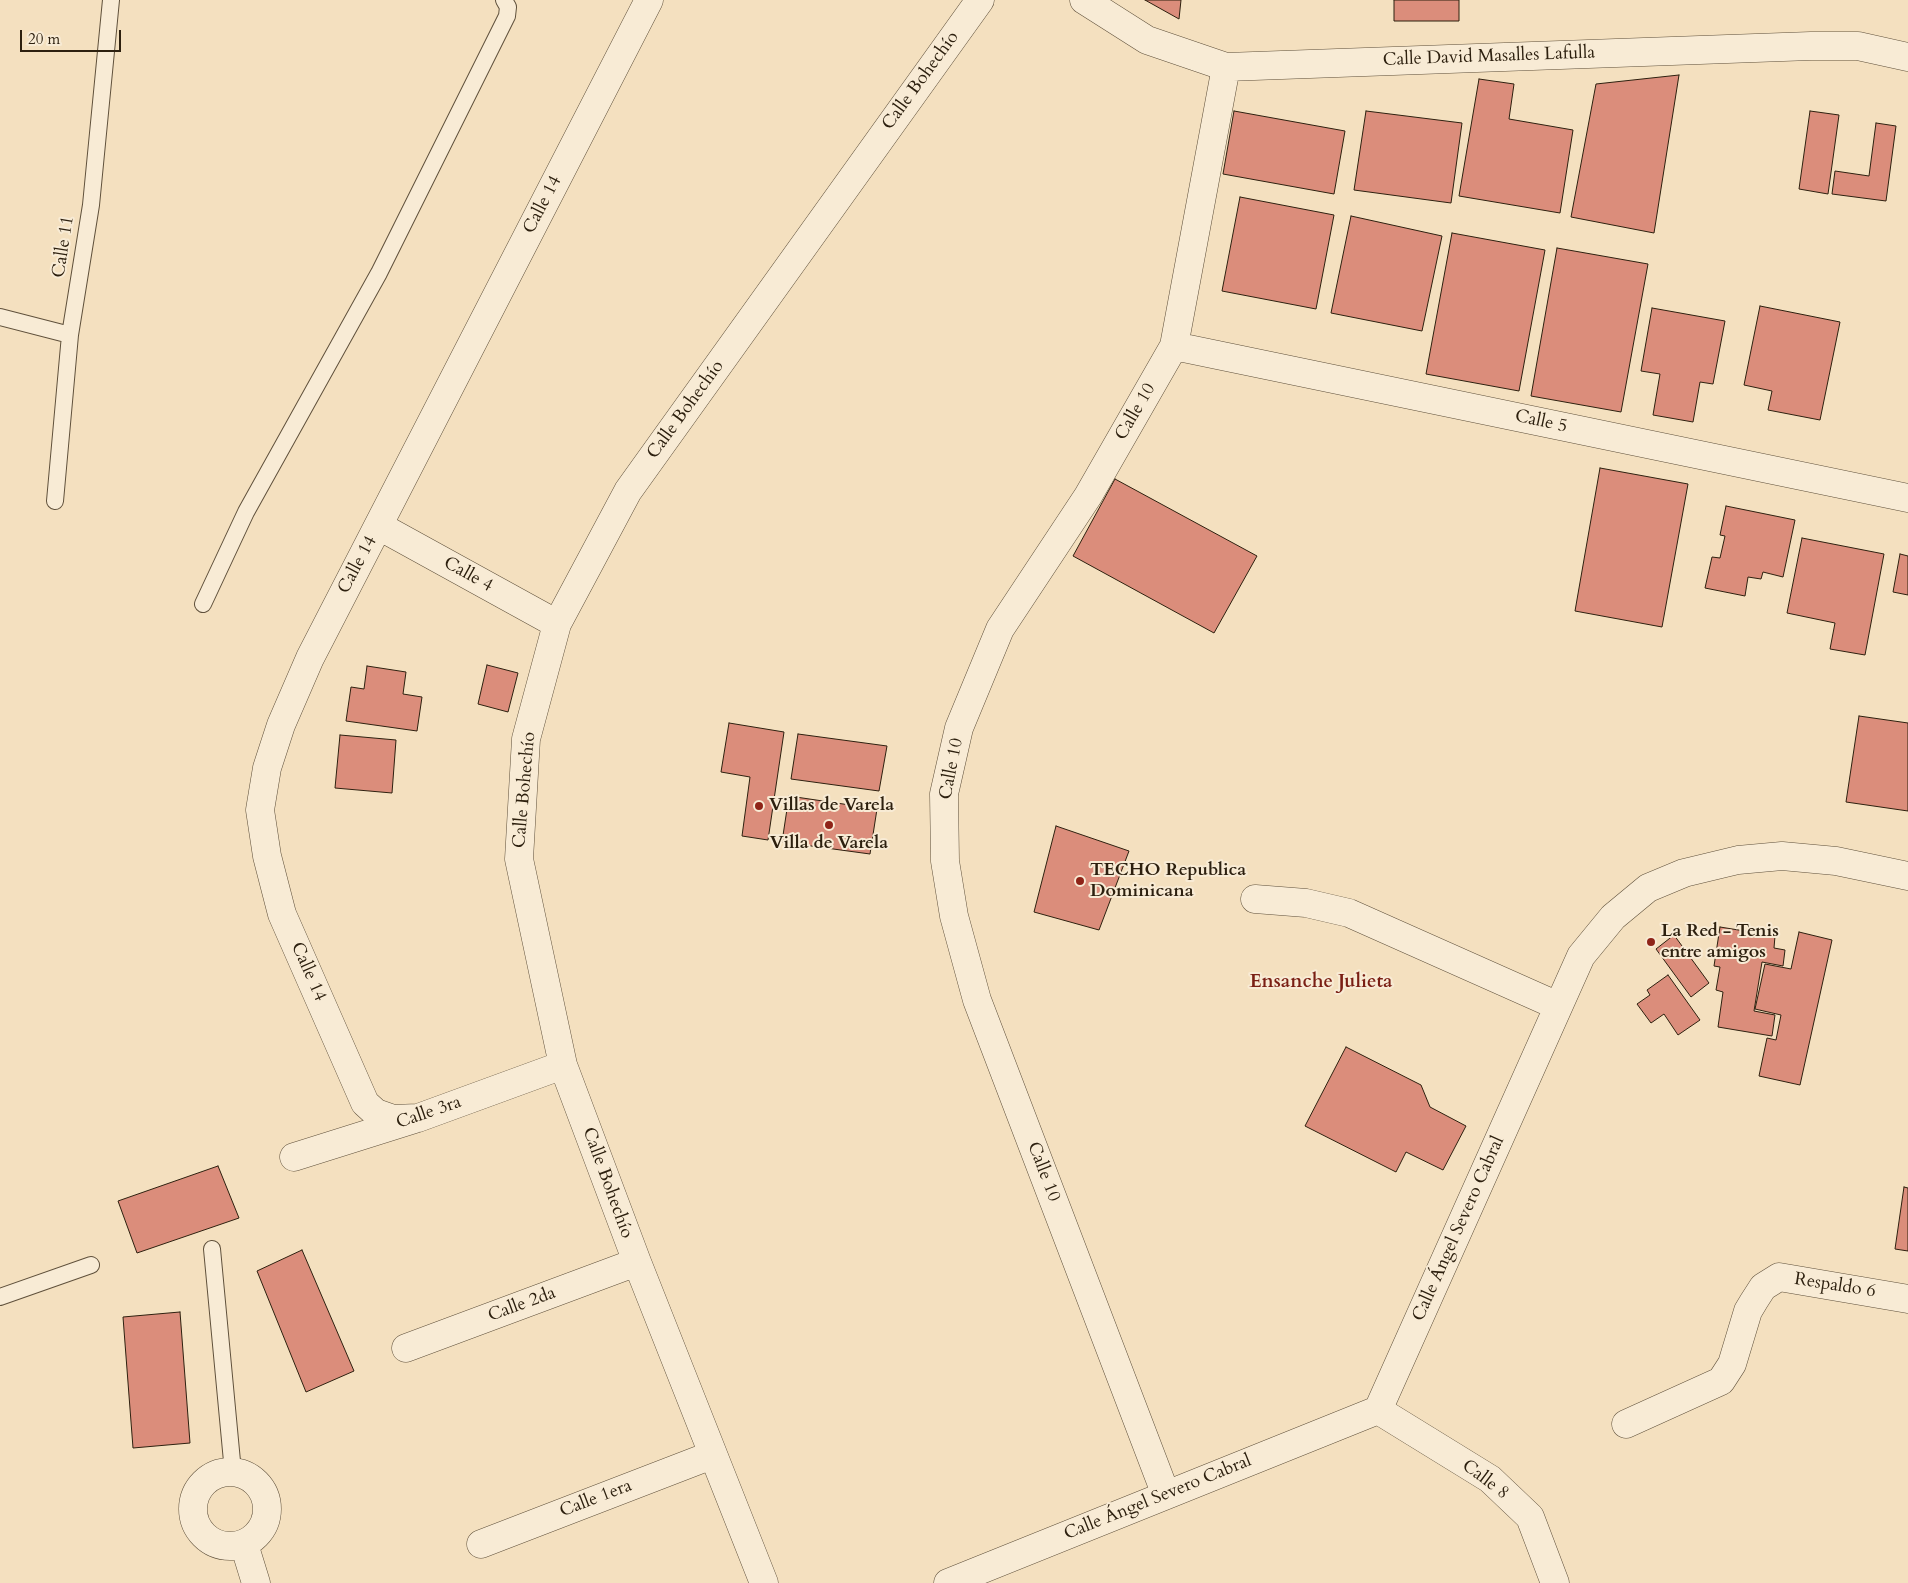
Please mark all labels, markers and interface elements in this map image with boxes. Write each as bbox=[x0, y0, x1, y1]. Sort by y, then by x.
scale bar bbox=[22, 20, 124, 52]
street label: Calle Bohechío bbox=[878, 27, 964, 135]
text: 20 m bbox=[28, 29, 60, 49]
street label: Calle David Masalles Lafulla bbox=[1382, 43, 1596, 71]
street label: Calle 14 bbox=[519, 172, 567, 238]
street label: Calle 11 bbox=[48, 215, 80, 279]
street label: Calle Bohechío bbox=[643, 356, 729, 464]
street label: Calle 10 bbox=[1111, 380, 1161, 444]
street label: Calle 5 bbox=[1513, 406, 1569, 438]
street label: Calle 14 bbox=[334, 532, 382, 598]
street label: Calle 4 bbox=[440, 553, 496, 597]
street label: Calle Bohechío bbox=[509, 731, 541, 849]
street label: Calle 10 bbox=[935, 736, 969, 802]
place label: Villas de Varela bbox=[769, 795, 894, 817]
marker: Villas de Varela bbox=[753, 800, 765, 812]
marker: Villa de Varela bbox=[823, 819, 835, 831]
place label: Villa de Varela bbox=[770, 833, 888, 855]
place label: TECHO Republica Dominicana bbox=[1090, 860, 1246, 902]
marker: TECHO Republica Dominicana bbox=[1074, 875, 1086, 887]
place label: La Red - Tenis entre amigos bbox=[1661, 921, 1779, 964]
marker: La Red - Tenis entre amigos bbox=[1645, 936, 1657, 948]
street label: Calle 14 bbox=[285, 939, 331, 1005]
district label: Ensanche Julieta bbox=[1249, 972, 1393, 994]
street label: Calle 3ra bbox=[394, 1092, 464, 1134]
street label: Calle Bohechío bbox=[577, 1125, 637, 1241]
street label: Calle Ángel Severo Cabral bbox=[1408, 1133, 1510, 1325]
street label: Calle 10 bbox=[1022, 1139, 1064, 1205]
street label: Respaldo 6 bbox=[1793, 1269, 1877, 1303]
street label: Calle 2da bbox=[485, 1283, 559, 1327]
street label: Calle Ángel Severo Cabral bbox=[1061, 1450, 1255, 1546]
street label: Calle 8 bbox=[1457, 1455, 1513, 1505]
street label: Calle 1era bbox=[557, 1475, 635, 1523]

